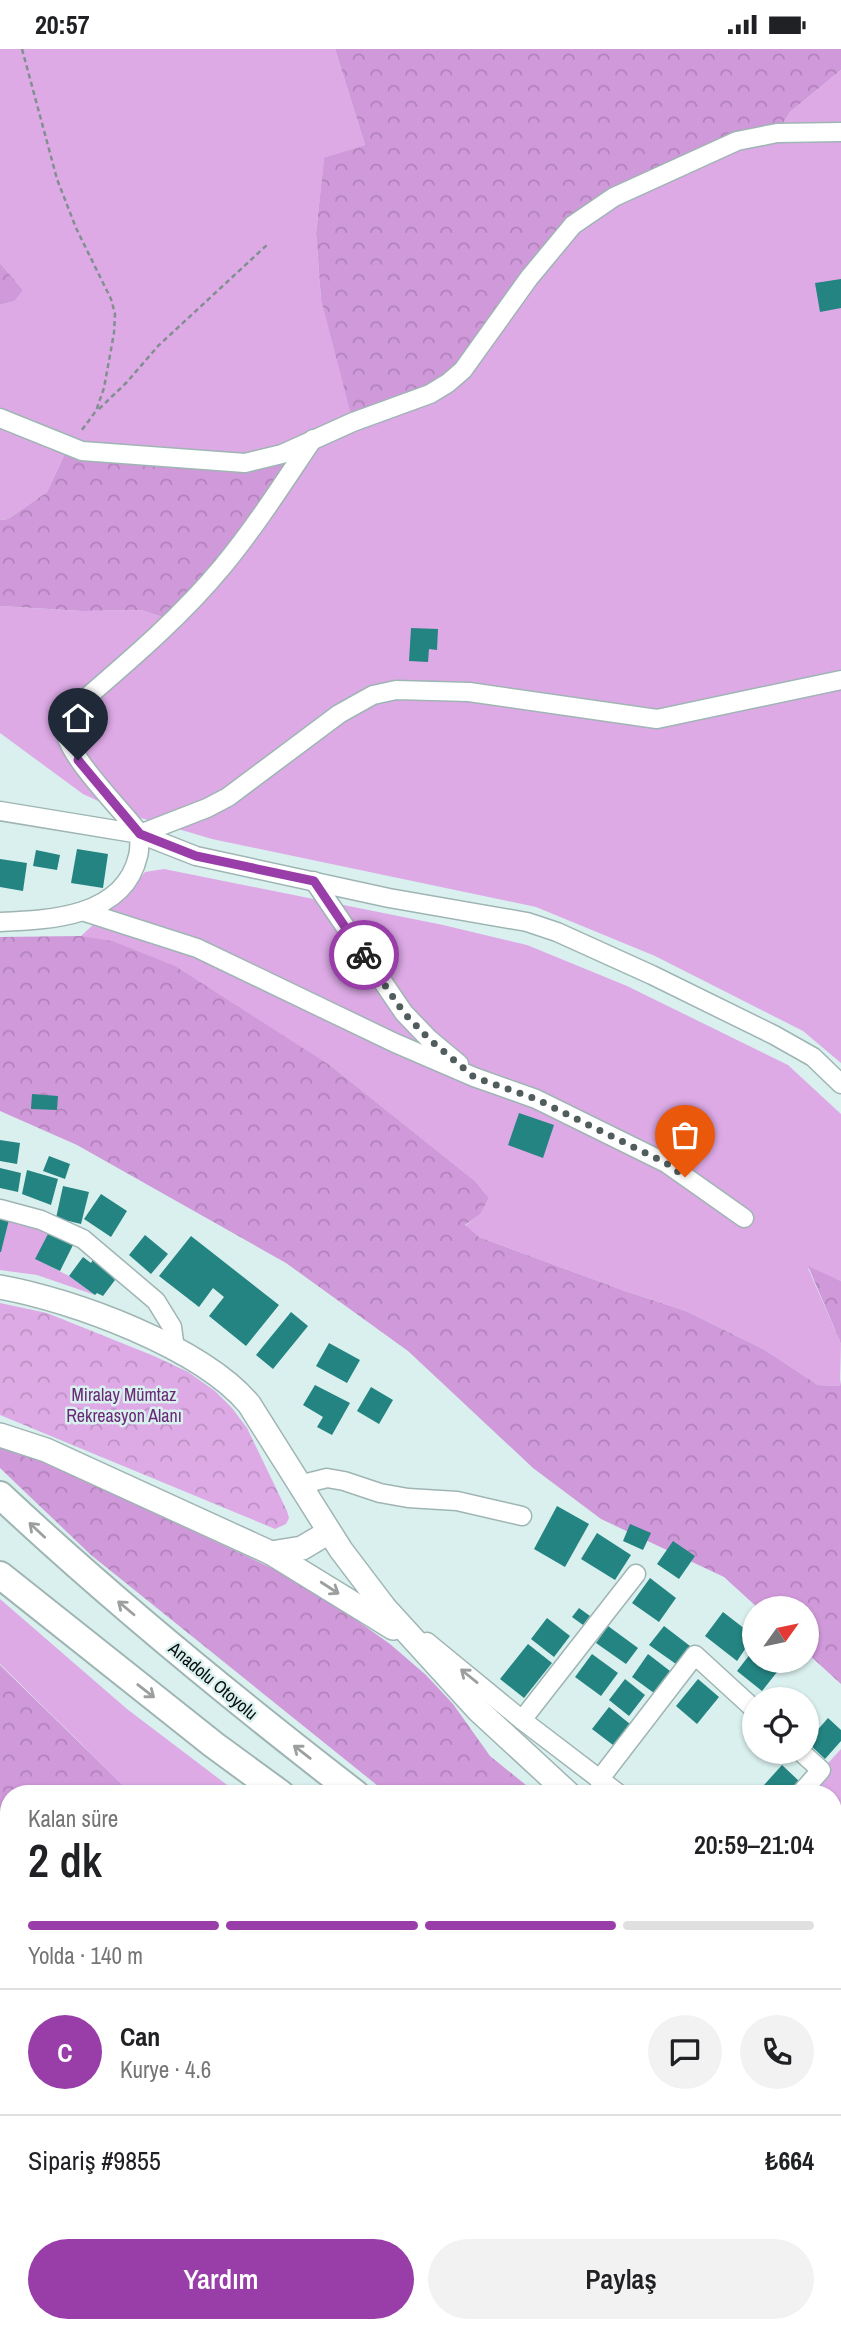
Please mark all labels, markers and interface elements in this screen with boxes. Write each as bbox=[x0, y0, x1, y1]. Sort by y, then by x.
text: 20:57 bbox=[35, 7, 90, 42]
pin bbox=[48, 688, 108, 760]
icon: home bbox=[59, 699, 97, 737]
courier bbox=[329, 920, 399, 990]
icon: bike bbox=[345, 936, 383, 974]
pin bbox=[655, 1105, 715, 1177]
icon: bag bbox=[666, 1116, 704, 1154]
park label: Miralay Mümtaz Rekreasyon Alanı bbox=[66, 1382, 182, 1428]
one-way arrow bbox=[29, 1521, 46, 1538]
one-way arrow bbox=[320, 1581, 339, 1596]
north arrow bbox=[742, 1596, 819, 1673]
map controls bbox=[742, 1596, 819, 1764]
one-way arrow bbox=[117, 1600, 135, 1616]
street label: Anadolu Otoyolu bbox=[163, 1635, 263, 1725]
one-way arrow bbox=[461, 1669, 479, 1684]
one-way arrow bbox=[136, 1684, 155, 1699]
button: locate bbox=[742, 1687, 819, 1764]
one-way arrow bbox=[293, 1745, 312, 1760]
text: Kalan süre bbox=[28, 1803, 118, 1834]
text: 20:59–21:04 bbox=[694, 1827, 814, 1862]
text: 2 dk bbox=[28, 1829, 102, 1891]
text: Yolda · 140 m bbox=[28, 1940, 143, 1971]
button: chat bbox=[648, 2015, 722, 2089]
button: phone bbox=[740, 2015, 814, 2089]
text: Can bbox=[120, 2019, 160, 2054]
text: C bbox=[57, 2035, 73, 2070]
text: Kurye · 4.6 bbox=[120, 2054, 211, 2085]
text: Sipariş #9855 bbox=[28, 2143, 161, 2178]
text: ₺664 bbox=[765, 2143, 814, 2178]
button: Yardım bbox=[28, 2239, 414, 2319]
button: Paylaş bbox=[428, 2239, 814, 2319]

